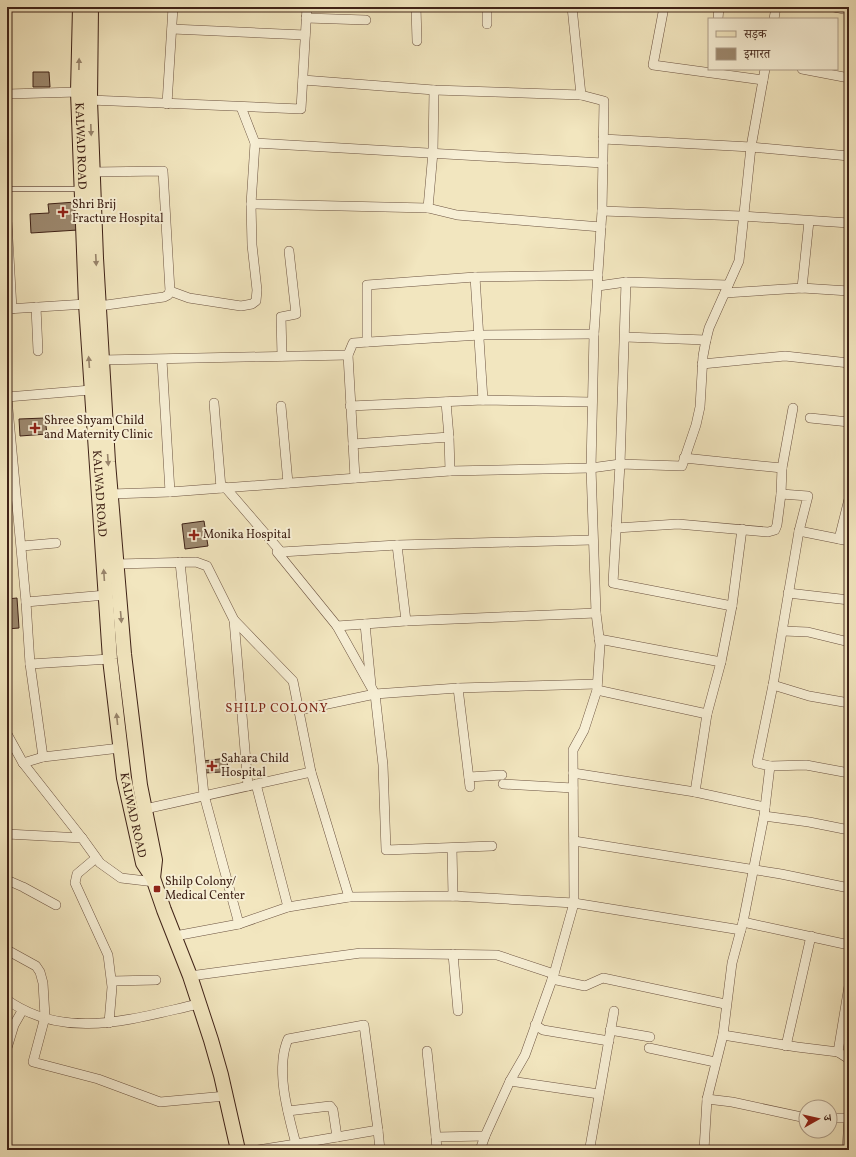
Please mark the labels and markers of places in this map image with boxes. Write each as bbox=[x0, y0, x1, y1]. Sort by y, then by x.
place label: Shri Brij Fracture Hospital bbox=[72, 197, 164, 227]
marker: Shri Brij Fracture Hospital bbox=[57, 206, 69, 218]
place label: Shree Shyam Child and Maternity Clinic bbox=[44, 413, 153, 443]
marker: Shree Shyam Child and Maternity Clinic bbox=[29, 422, 41, 434]
place label: Monika Hospital bbox=[203, 527, 291, 543]
marker: Monika Hospital bbox=[188, 529, 200, 541]
place label: Sahara Child Hospital bbox=[221, 751, 289, 781]
marker: Sahara Child Hospital bbox=[206, 760, 218, 772]
place label: Shilp Colony/ Medical Center bbox=[165, 874, 245, 904]
marker: Shilp Colony/ Medical Center bbox=[152, 884, 162, 894]

